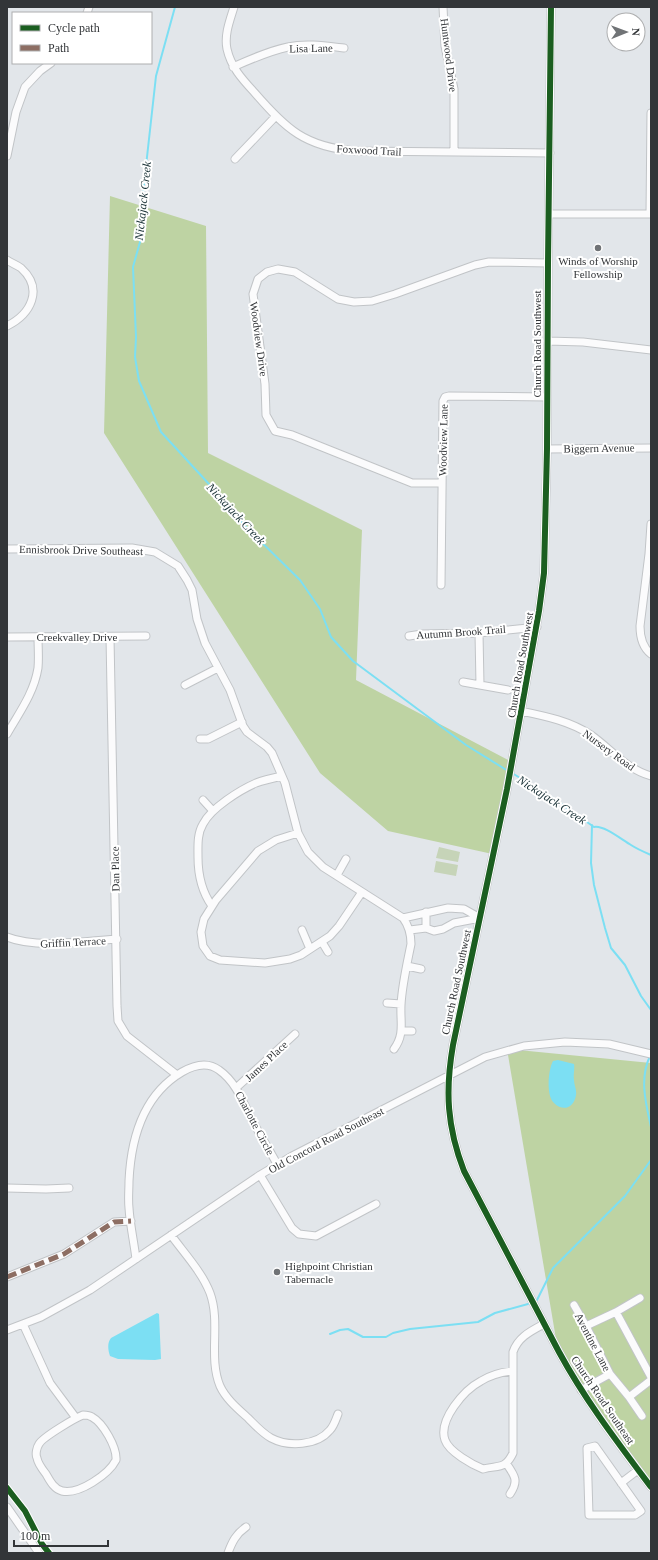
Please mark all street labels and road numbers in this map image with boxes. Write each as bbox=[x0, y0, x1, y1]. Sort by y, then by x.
street label: Huntwood Drive bbox=[439, 17, 459, 93]
street label: Lisa Lane bbox=[289, 42, 333, 54]
street label: Foxwood Trail bbox=[336, 142, 402, 158]
street label: Church Road Southwest bbox=[531, 291, 543, 397]
street label: Woodview Drive bbox=[248, 301, 270, 377]
street label: Woodview Lane bbox=[436, 404, 450, 476]
street label: Biggern Avenue bbox=[563, 441, 635, 455]
street label: Ennisbrook Drive Southeast bbox=[19, 543, 143, 557]
street label: Church Road Southwest bbox=[505, 611, 535, 719]
street label: Autumn Brook Trail bbox=[416, 623, 506, 641]
street label: Creekvalley Drive bbox=[37, 631, 118, 643]
street label: Nursery Road bbox=[581, 727, 638, 773]
street label: Dan Place bbox=[109, 846, 121, 892]
street label: Church Road Southwest bbox=[439, 928, 473, 1036]
street label: Griffin Terrace bbox=[40, 934, 106, 950]
street label: James Place bbox=[242, 1038, 290, 1084]
street label: Charlotte Circle bbox=[233, 1089, 277, 1157]
street label: Old Concord Road Southeast bbox=[266, 1105, 386, 1175]
street label: Aventine Lane bbox=[573, 1311, 613, 1373]
street label: Church Road Southeast bbox=[569, 1354, 637, 1446]

